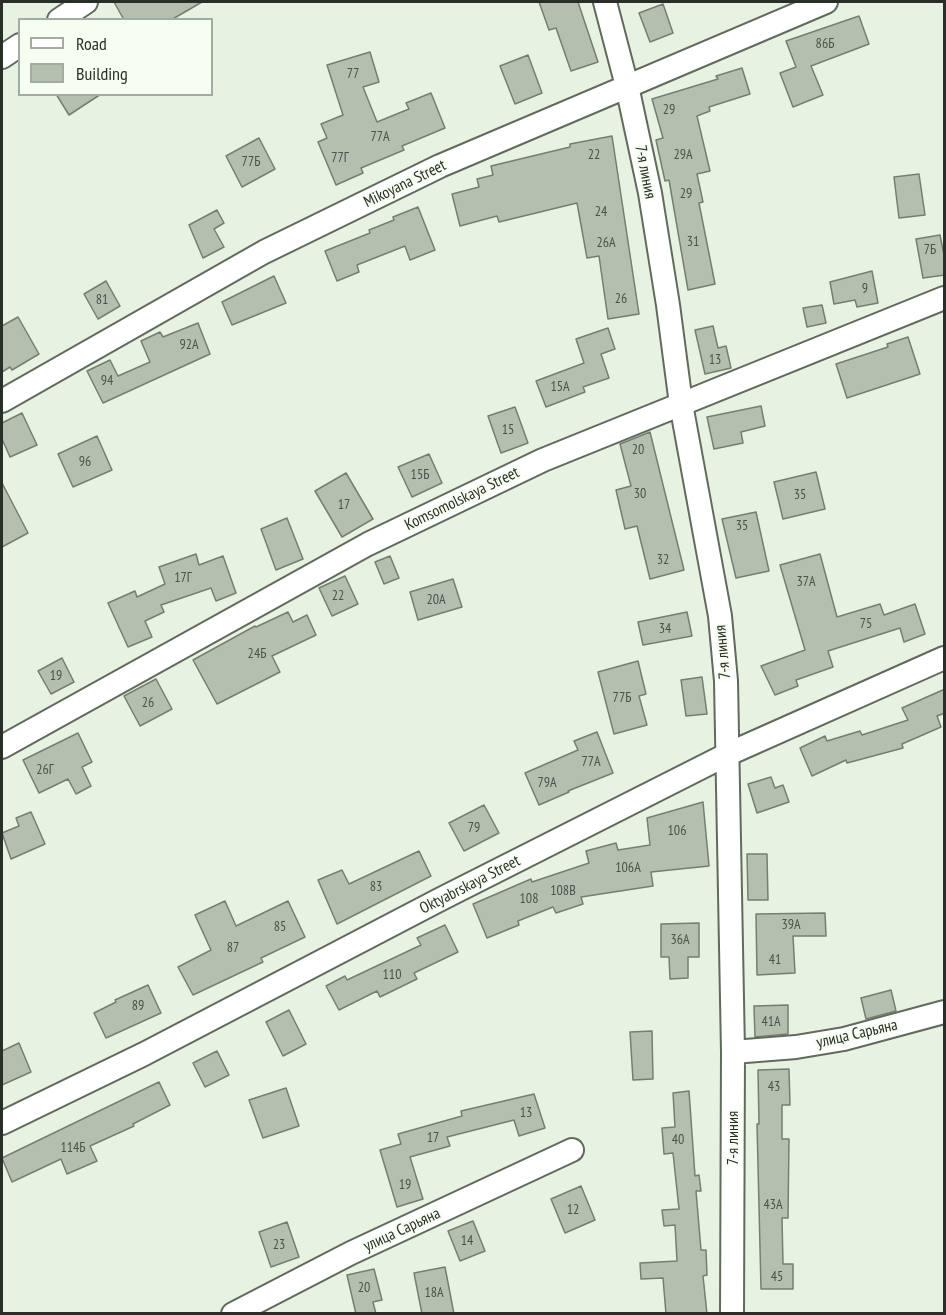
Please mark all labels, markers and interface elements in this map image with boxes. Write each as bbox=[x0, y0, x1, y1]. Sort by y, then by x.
legend bbox=[18, 18, 213, 96]
text: Road bbox=[76, 32, 107, 55]
house number: 86Б bbox=[816, 36, 834, 52]
text: Building bbox=[76, 62, 128, 85]
house number: 77 bbox=[347, 66, 359, 82]
house number: 29 bbox=[663, 102, 675, 118]
house number: 77А bbox=[370, 129, 390, 145]
street label: 7-я линия bbox=[630, 144, 660, 200]
house number: 22 bbox=[588, 147, 600, 163]
house number: 29А bbox=[673, 147, 693, 163]
house number: 77Г bbox=[331, 150, 349, 166]
house number: 77Б bbox=[242, 154, 260, 170]
street label: Mikoyana Street bbox=[361, 156, 449, 212]
house number: 29 bbox=[680, 186, 692, 202]
house number: 24 bbox=[595, 204, 607, 220]
house number: 31 bbox=[687, 234, 699, 250]
house number: 26А bbox=[596, 235, 616, 251]
house number: 7Б bbox=[924, 242, 936, 258]
house number: 9 bbox=[862, 281, 868, 297]
house number: 26 bbox=[615, 291, 627, 307]
house number: 81 bbox=[96, 292, 108, 308]
house number: 92А bbox=[179, 337, 199, 353]
house number: 13 bbox=[709, 352, 721, 368]
house number: 94 bbox=[101, 373, 113, 389]
house number: 15А bbox=[550, 379, 570, 395]
house number: 15 bbox=[502, 422, 514, 438]
house number: 20 bbox=[632, 442, 644, 458]
house number: 96 bbox=[79, 454, 91, 470]
street label: Komsomolskaya Street bbox=[402, 463, 522, 535]
house number: 15Б bbox=[411, 467, 429, 483]
house number: 30 bbox=[634, 486, 646, 502]
house number: 35 bbox=[794, 487, 806, 503]
house number: 17 bbox=[338, 497, 350, 513]
house number: 35 bbox=[736, 518, 748, 534]
house number: 32 bbox=[657, 552, 669, 568]
house number: 17Г bbox=[174, 570, 192, 586]
house number: 37А bbox=[796, 574, 816, 590]
house number: 22 bbox=[332, 588, 344, 604]
house number: 20А bbox=[426, 592, 446, 608]
house number: 75 bbox=[860, 616, 872, 632]
house number: 34 bbox=[659, 621, 671, 637]
street label: 7-я линия bbox=[711, 624, 735, 680]
house number: 24Б bbox=[248, 646, 266, 662]
house number: 19 bbox=[50, 668, 62, 684]
house number: 77Б bbox=[613, 690, 631, 706]
house number: 26 bbox=[142, 695, 154, 711]
house number: 77А bbox=[581, 754, 601, 770]
house number: 26Г bbox=[36, 762, 54, 778]
house number: 79А bbox=[537, 775, 557, 791]
house number: 79 bbox=[468, 820, 480, 836]
house number: 106 bbox=[668, 823, 686, 839]
street label: Oktyabrskaya Street bbox=[417, 851, 523, 919]
house number: 106А bbox=[615, 860, 641, 876]
house number: 83 bbox=[370, 879, 382, 895]
house number: 108В bbox=[550, 883, 576, 899]
house number: 108 bbox=[520, 891, 538, 907]
house number: 39А bbox=[781, 917, 801, 933]
house number: 85 bbox=[274, 919, 286, 935]
house number: 36А bbox=[670, 932, 690, 948]
house number: 87 bbox=[227, 940, 239, 956]
house number: 41 bbox=[769, 952, 781, 968]
house number: 110 bbox=[383, 967, 401, 983]
house number: 89 bbox=[132, 998, 144, 1014]
house number: 41А bbox=[761, 1014, 781, 1030]
street label: улица Сарьяна bbox=[815, 1015, 899, 1053]
house number: 43 bbox=[768, 1079, 780, 1095]
house number: 13 bbox=[520, 1105, 532, 1121]
street label: 7-я линия bbox=[723, 1111, 743, 1165]
house number: 17 bbox=[427, 1130, 439, 1146]
house number: 40 bbox=[672, 1132, 684, 1148]
house number: 114Б bbox=[60, 1140, 86, 1156]
house number: 19 bbox=[399, 1177, 411, 1193]
house number: 43А bbox=[763, 1197, 783, 1213]
house number: 12 bbox=[567, 1202, 579, 1218]
street label: улица Сарьяна bbox=[361, 1204, 443, 1256]
house number: 14 bbox=[461, 1233, 473, 1249]
house number: 23 bbox=[273, 1237, 285, 1253]
house number: 45 bbox=[771, 1269, 783, 1285]
house number: 20 bbox=[358, 1280, 370, 1296]
house number: 18А bbox=[424, 1285, 444, 1301]

